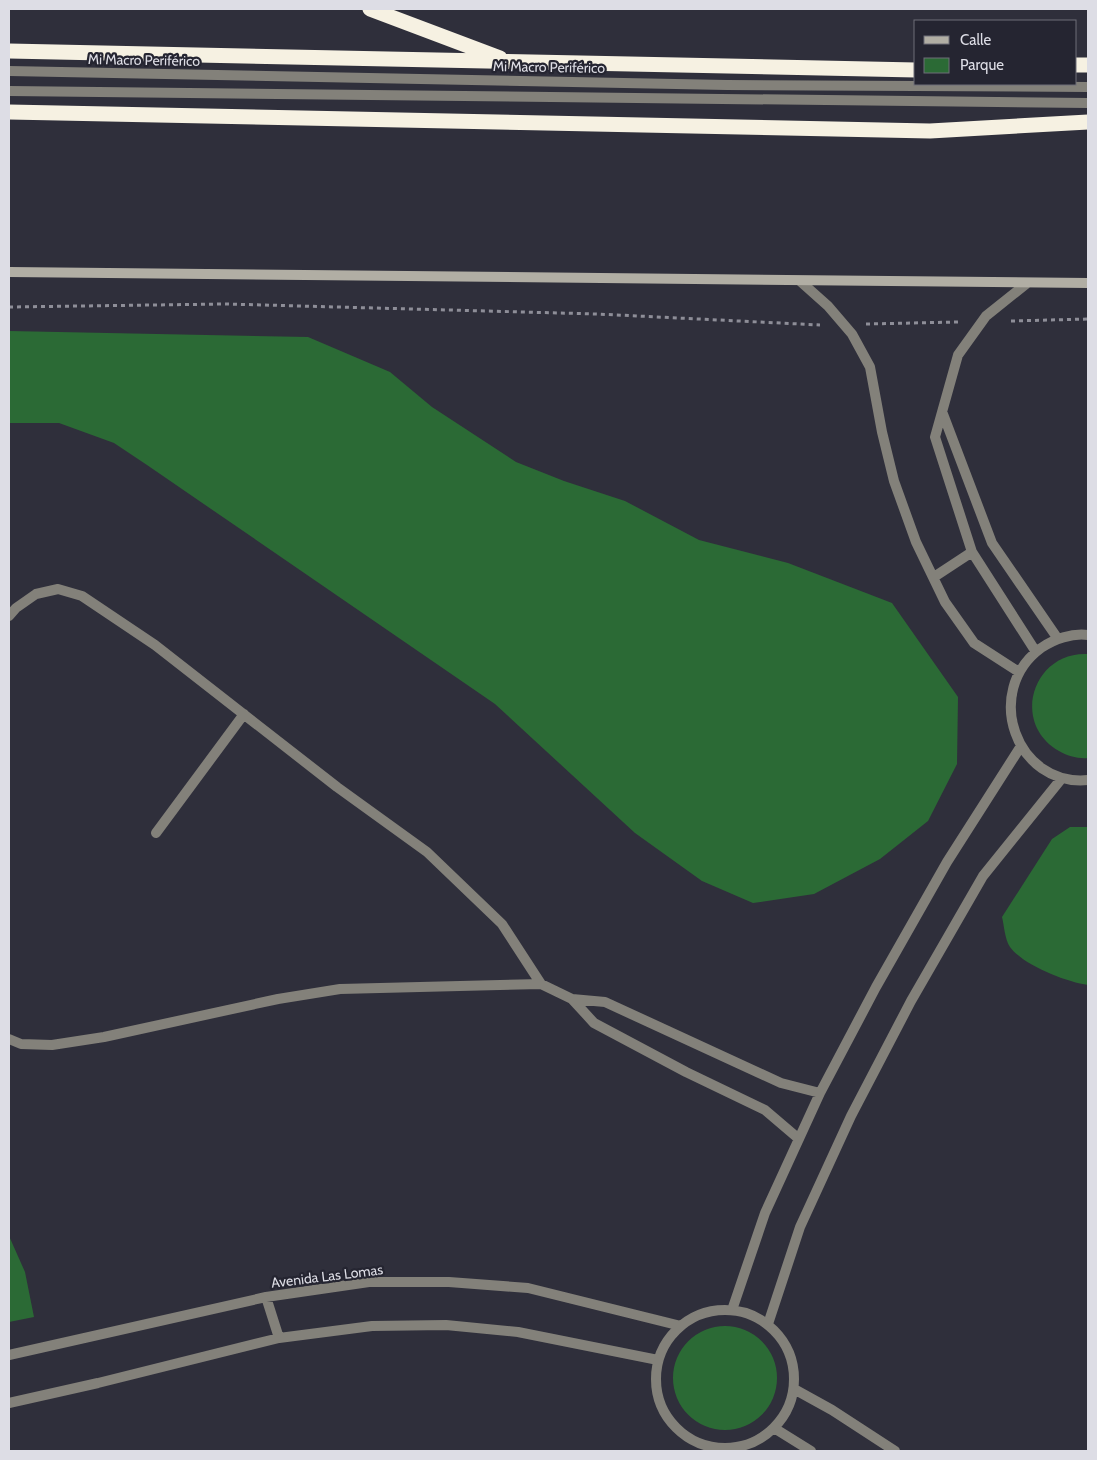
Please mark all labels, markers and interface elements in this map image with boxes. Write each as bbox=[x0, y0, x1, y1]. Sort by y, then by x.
legend bbox=[914, 20, 1077, 85]
text: Calle bbox=[960, 31, 991, 49]
street label: Mi Macro Periférico bbox=[88, 50, 201, 70]
text: Parque bbox=[960, 56, 1004, 74]
street label: Mi Macro Periférico bbox=[493, 57, 606, 77]
street label: Avenida Las Lomas bbox=[270, 1260, 384, 1292]

